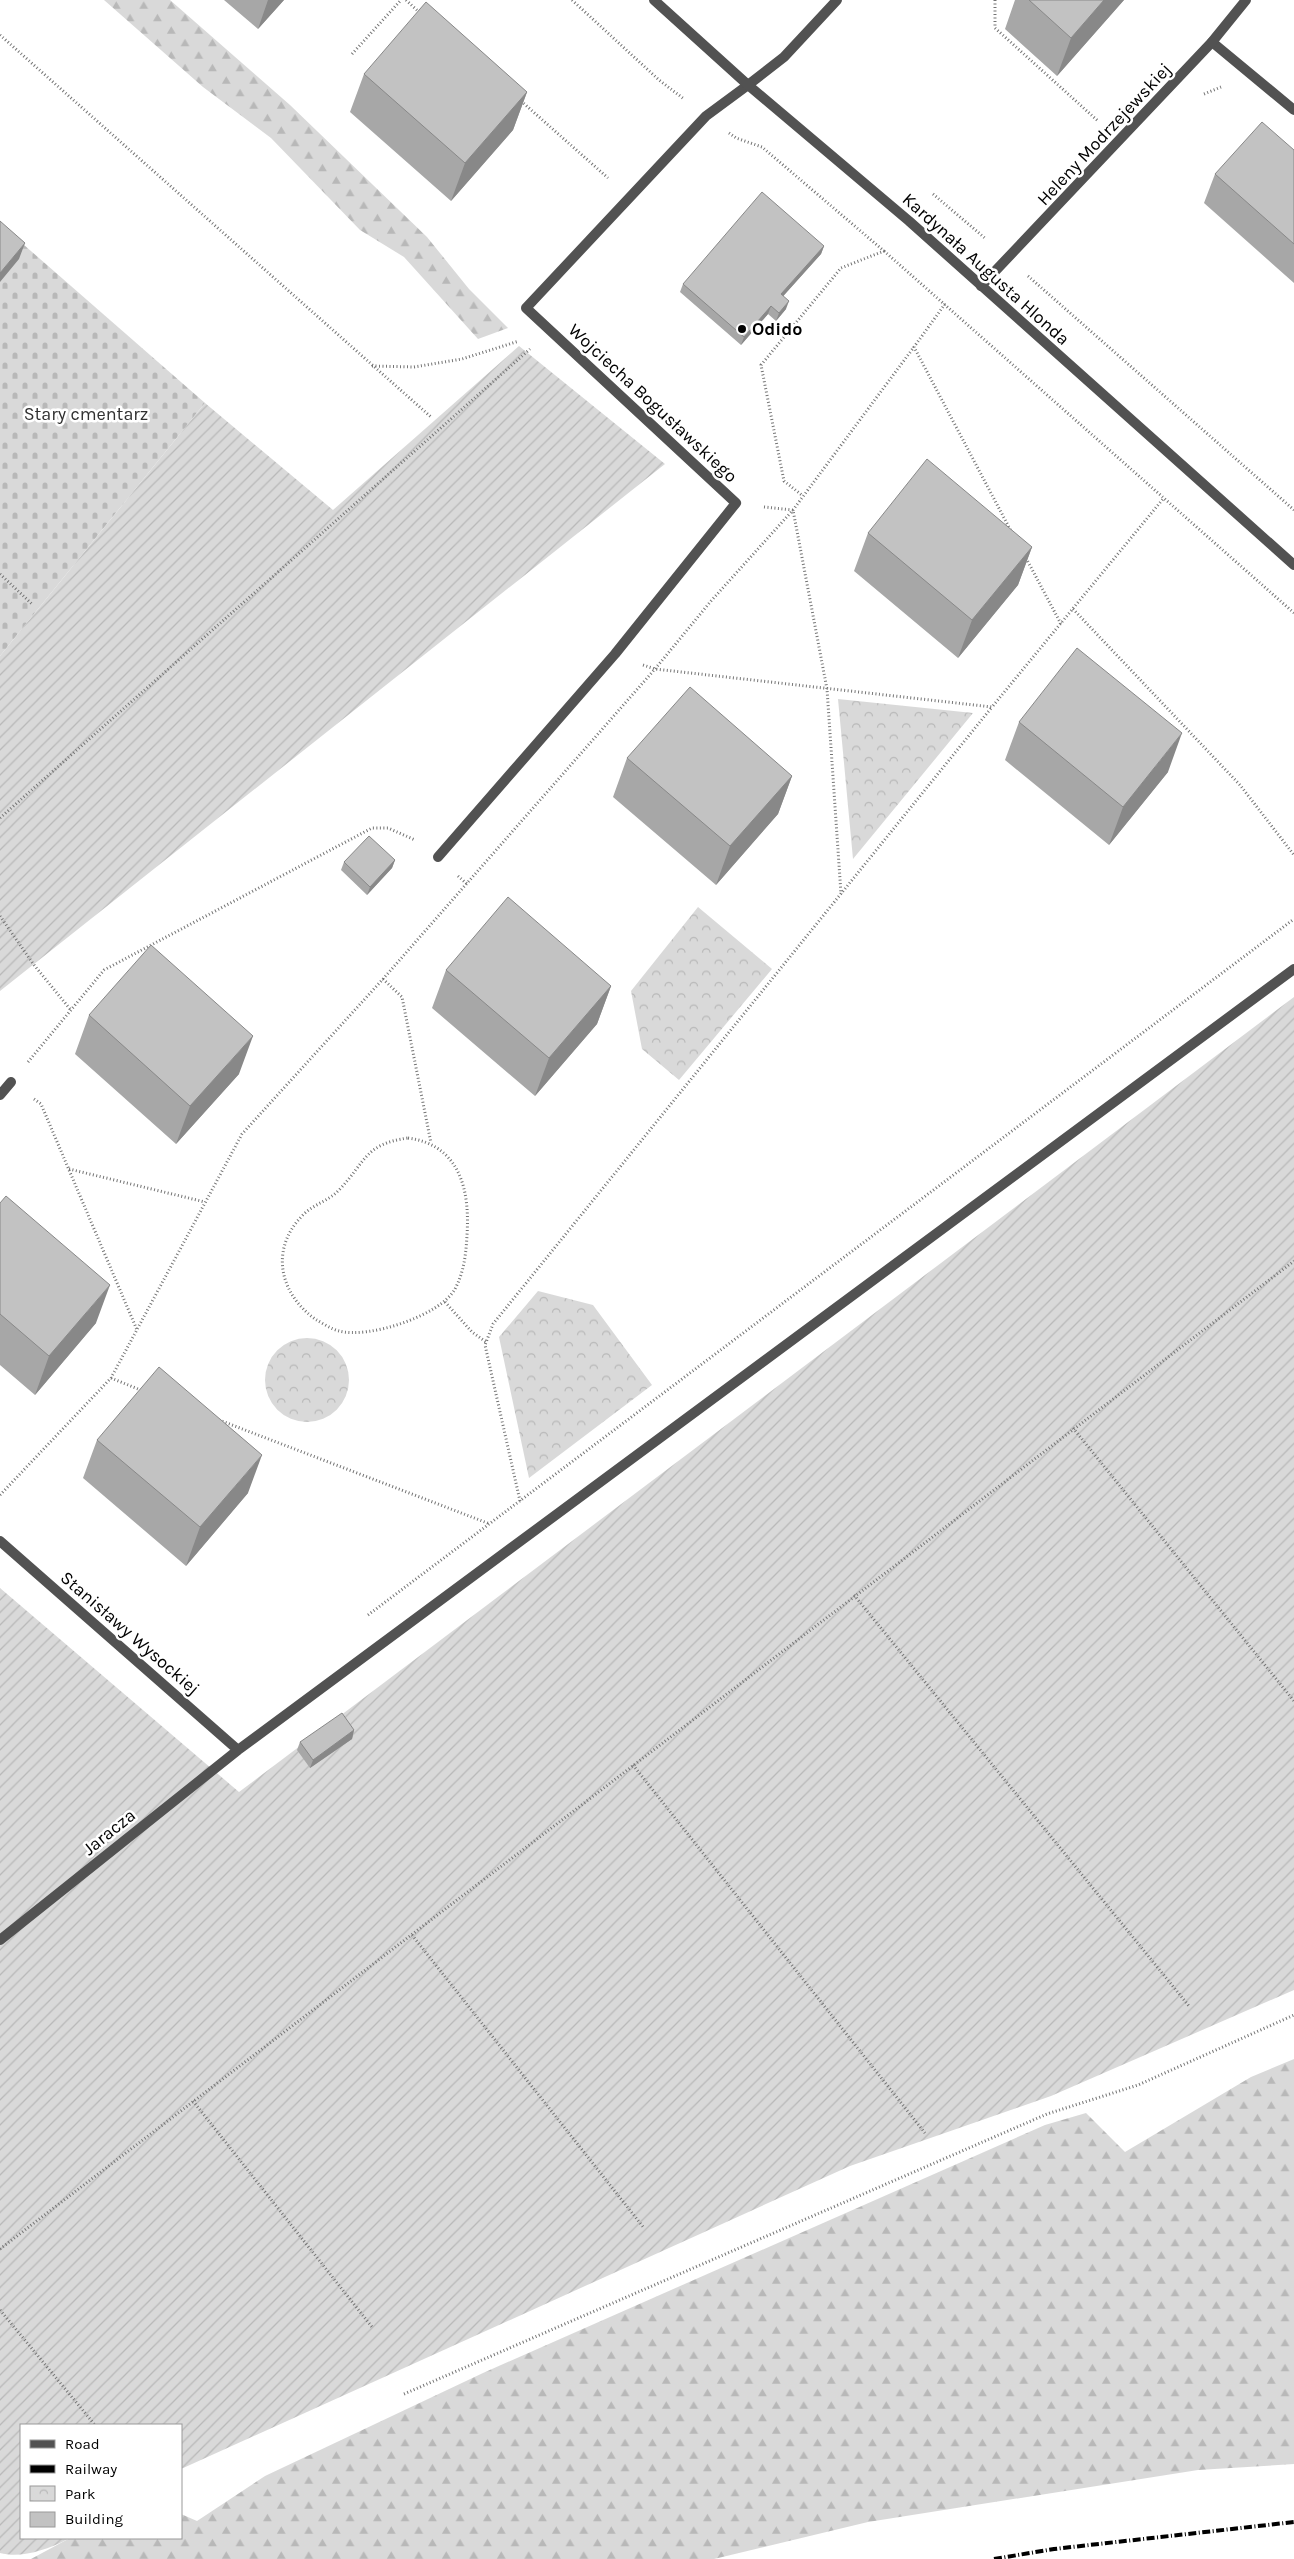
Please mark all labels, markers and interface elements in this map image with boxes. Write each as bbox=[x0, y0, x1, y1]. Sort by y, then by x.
street label: Heleny Modrzejewskiej bbox=[1032, 58, 1176, 210]
street label: Kardynała Augusta Hlonda bbox=[898, 188, 1074, 350]
place label: Odido bbox=[752, 318, 802, 340]
street label: Wojciecha Bogusławskiego bbox=[564, 319, 742, 487]
marker: Odido bbox=[736, 323, 748, 335]
park label: Stary cmentarz bbox=[24, 403, 148, 425]
street label: Stanisławy Wysockiej bbox=[56, 1567, 204, 1699]
street label: Jaracza bbox=[78, 1804, 140, 1860]
legend bbox=[20, 2424, 182, 2539]
text: Road bbox=[65, 2435, 100, 2453]
text: Railway bbox=[65, 2460, 117, 2478]
text: Park bbox=[65, 2485, 95, 2503]
text: Building bbox=[65, 2510, 123, 2528]

